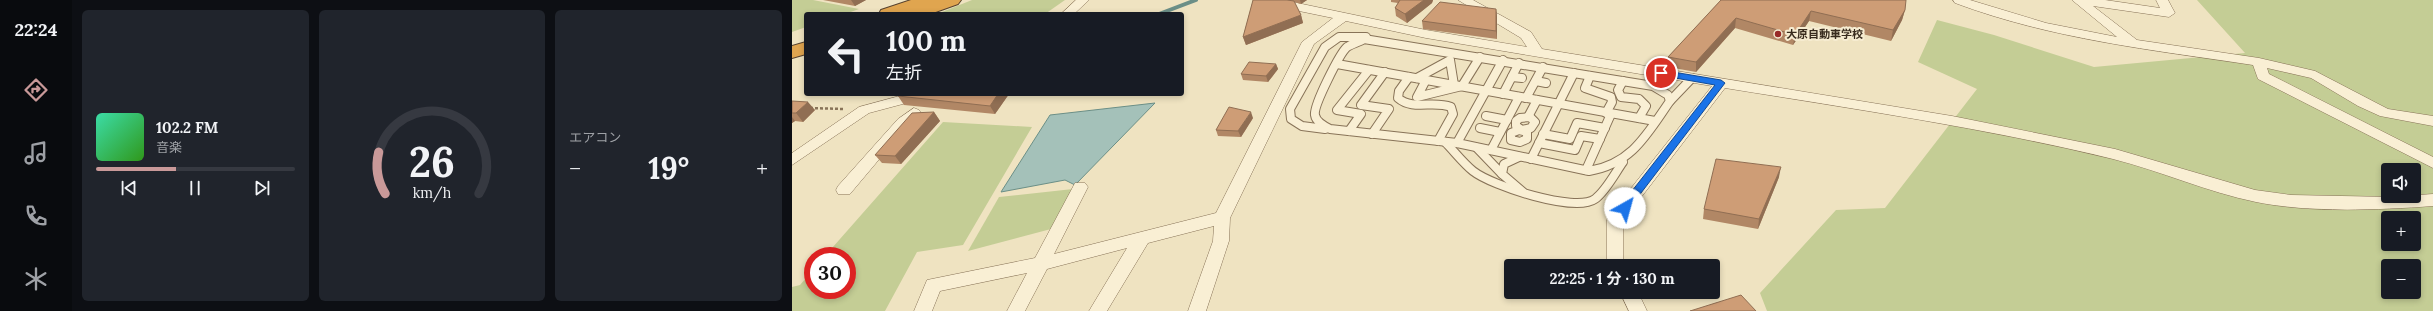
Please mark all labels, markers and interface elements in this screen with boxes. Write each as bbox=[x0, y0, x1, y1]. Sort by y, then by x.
text: 22:24 bbox=[14, 18, 58, 41]
text: 100 m bbox=[886, 23, 966, 59]
place label: 大原自動車学校 bbox=[1786, 27, 1863, 41]
icon: left bbox=[820, 28, 872, 80]
marker: 大原自動車学校 bbox=[1773, 29, 1783, 39]
pin bbox=[1644, 56, 1678, 90]
text: 左折 bbox=[886, 61, 922, 84]
icon: arrive bbox=[1650, 62, 1672, 84]
icon: directions bbox=[22, 76, 50, 104]
text: 102.2 FM bbox=[156, 118, 218, 137]
text: エアコン bbox=[569, 129, 621, 146]
text: 26 bbox=[409, 134, 455, 187]
icon: music bbox=[22, 139, 50, 167]
text: 音楽 bbox=[156, 139, 182, 156]
text: 19° bbox=[648, 149, 689, 187]
text: − bbox=[569, 154, 581, 182]
text: + bbox=[756, 154, 768, 182]
map controls bbox=[2381, 163, 2421, 299]
button: sound bbox=[2381, 163, 2421, 203]
icon: previous bbox=[118, 177, 140, 199]
icon: pause bbox=[184, 177, 206, 199]
icon: next bbox=[251, 177, 273, 199]
text: km/h bbox=[413, 183, 452, 202]
position arrow bbox=[1604, 187, 1646, 229]
icon: phone bbox=[22, 202, 50, 230]
button: + bbox=[2381, 211, 2421, 251]
speed limit sign: 30 bbox=[804, 247, 856, 299]
button: − bbox=[2381, 259, 2421, 299]
icon: climate bbox=[22, 265, 50, 293]
text: 22:25 · 1 分 · 130 m bbox=[1549, 269, 1675, 288]

